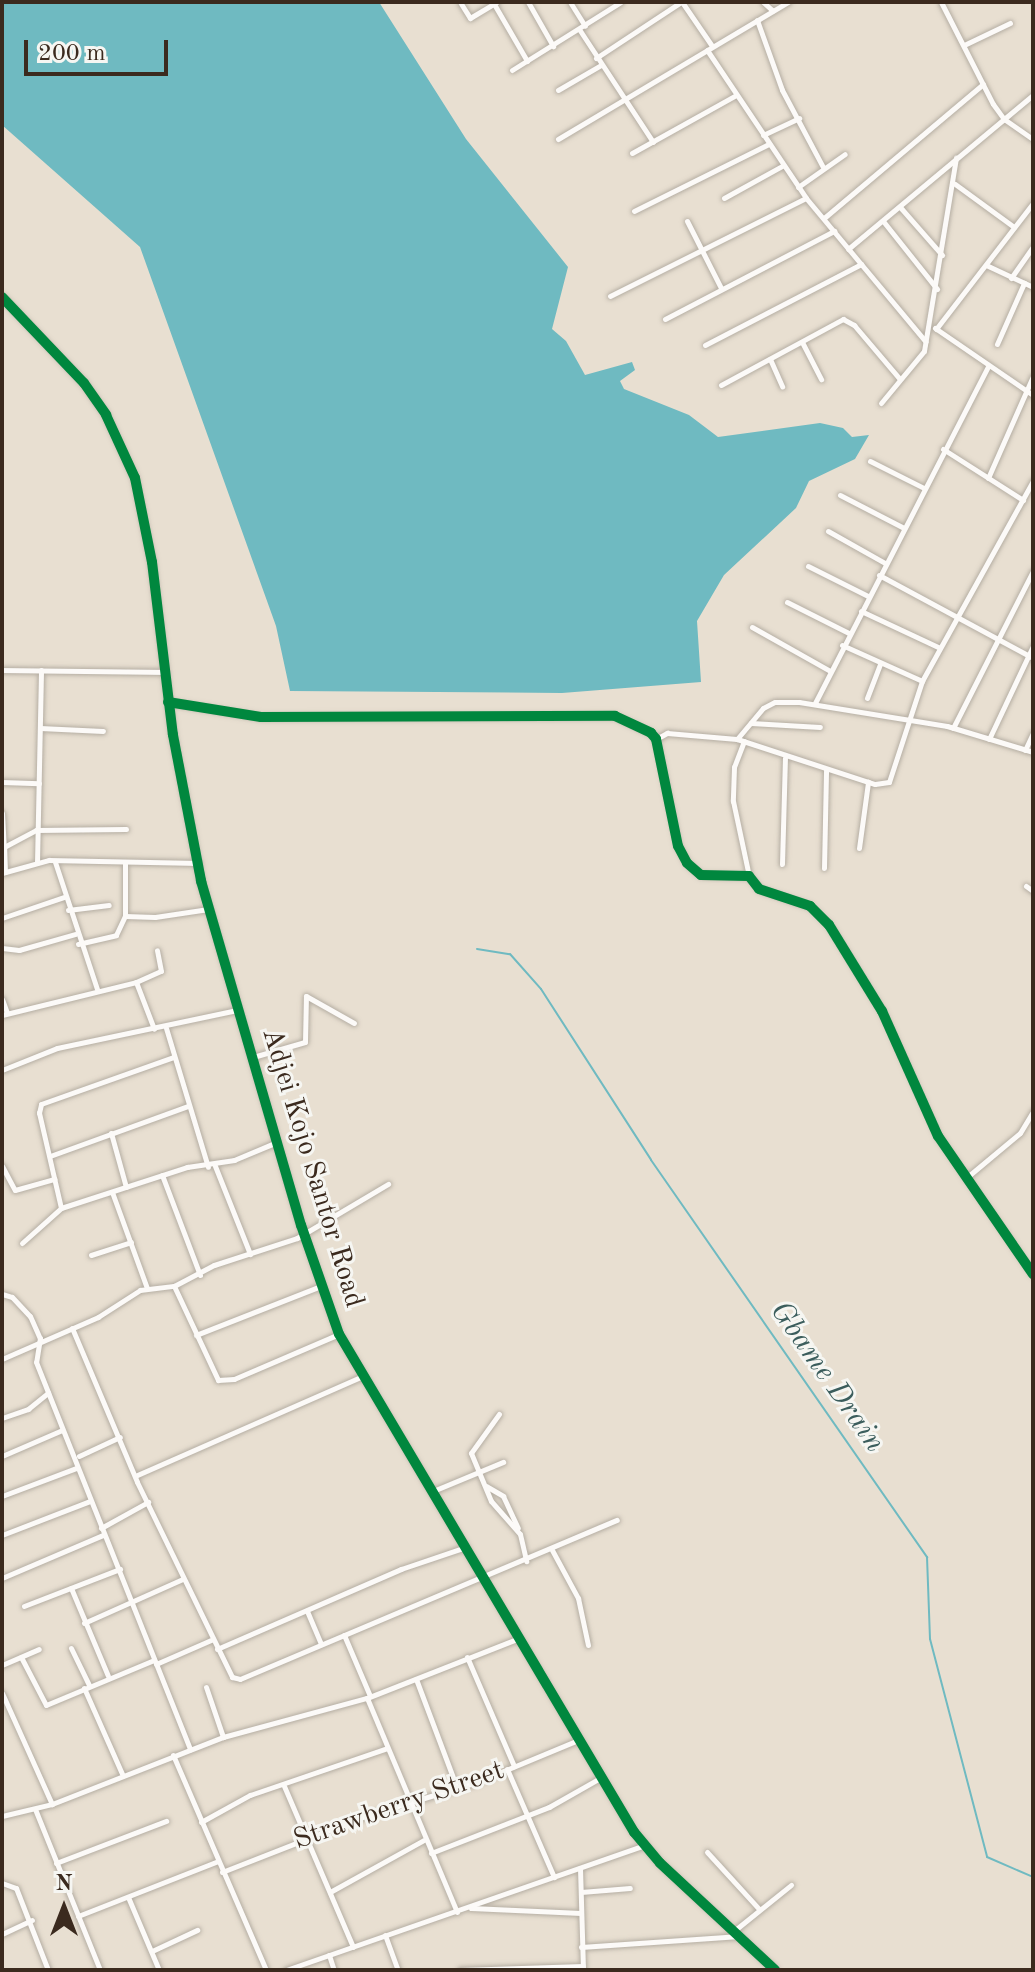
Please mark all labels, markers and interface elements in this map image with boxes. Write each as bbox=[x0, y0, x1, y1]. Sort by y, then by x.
scale bar bbox=[28, 24, 172, 74]
text: 200 m bbox=[38, 42, 106, 66]
street label: Adjei Kojo Santor Road bbox=[253, 1024, 371, 1312]
water label: Gbame Drain bbox=[762, 1295, 892, 1459]
street label: Strawberry Street bbox=[289, 1754, 509, 1858]
north arrow bbox=[24, 1868, 104, 1948]
text: N bbox=[56, 1873, 72, 1895]

